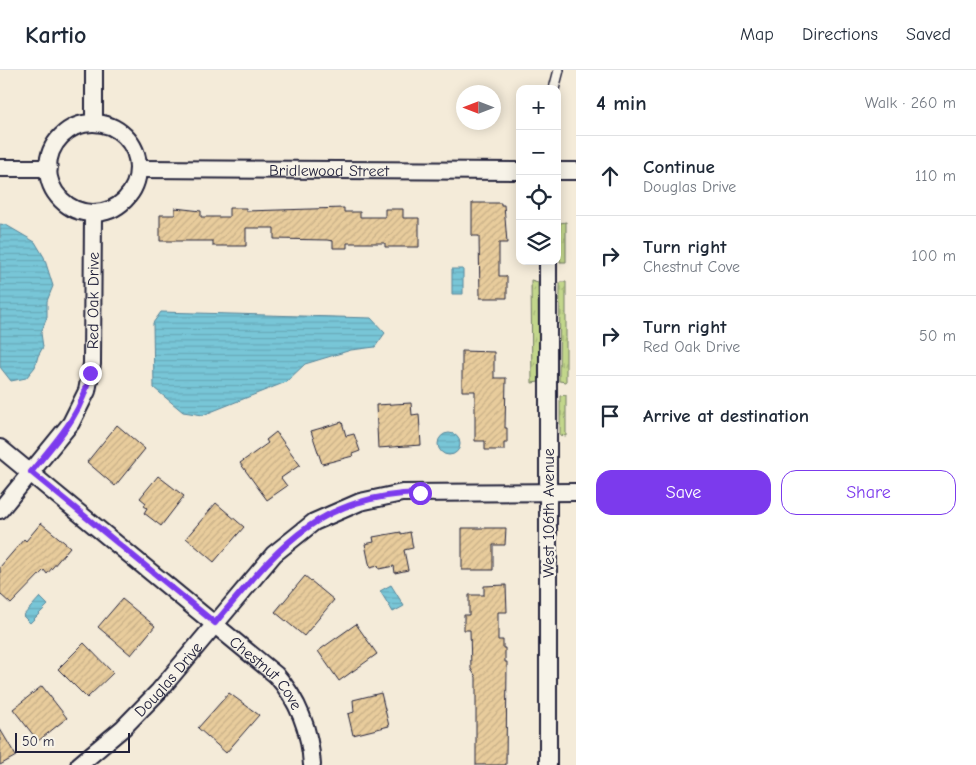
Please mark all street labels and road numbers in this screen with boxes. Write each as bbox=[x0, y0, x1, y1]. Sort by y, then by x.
street label: Bridlewood Street bbox=[269, 162, 390, 180]
street label: Red Oak Drive bbox=[84, 252, 103, 349]
street label: West 106th Avenue bbox=[540, 448, 558, 578]
street label: Chestnut Cove bbox=[226, 633, 305, 713]
street label: Douglas Drive bbox=[131, 639, 206, 721]

